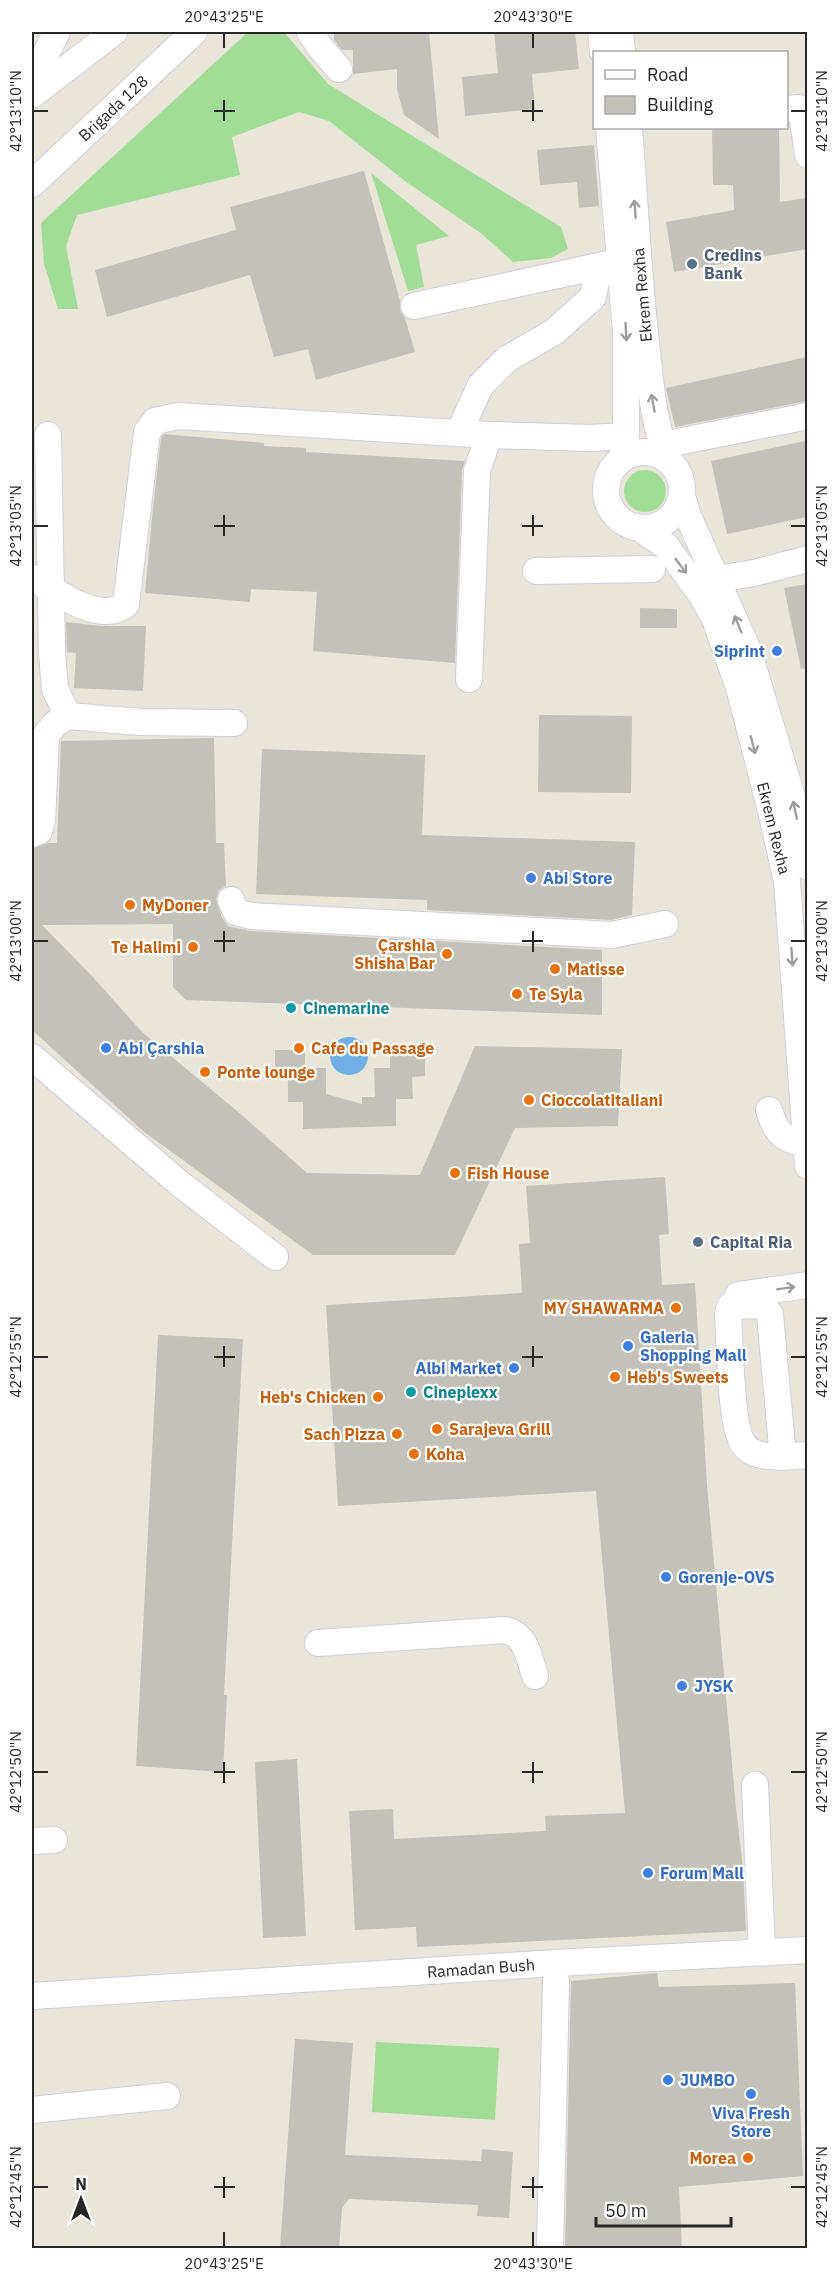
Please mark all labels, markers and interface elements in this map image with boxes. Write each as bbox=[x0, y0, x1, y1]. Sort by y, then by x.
text: 20°43'25"E bbox=[184, 7, 264, 26]
text: 20°43'30"E bbox=[493, 7, 573, 26]
legend bbox=[593, 51, 788, 129]
text: Road bbox=[647, 63, 688, 86]
text: 42°13'10"N bbox=[6, 70, 25, 152]
text: 42°13'10"N bbox=[812, 70, 831, 152]
street label: Brigada 128 bbox=[74, 71, 152, 145]
text: Building bbox=[647, 93, 714, 116]
one-way arrow bbox=[629, 200, 640, 220]
place label: Credins Bank bbox=[704, 245, 762, 283]
street label: Ekrem Rexha bbox=[628, 247, 656, 343]
marker: Credins Bank bbox=[685, 257, 699, 271]
one-way arrow bbox=[621, 322, 632, 342]
one-way arrow bbox=[648, 394, 659, 414]
text: 42°13'05"N bbox=[6, 485, 25, 567]
text: 42°13'05"N bbox=[812, 485, 831, 567]
one-way arrow bbox=[675, 557, 688, 573]
one-way arrow bbox=[732, 615, 743, 633]
place label: Siprint bbox=[714, 641, 765, 661]
marker: Siprint bbox=[770, 644, 784, 658]
one-way arrow bbox=[747, 735, 759, 754]
street label: Ekrem Rexha bbox=[753, 780, 795, 877]
one-way arrow bbox=[789, 801, 800, 820]
place label: Abi Store bbox=[543, 868, 612, 888]
marker: Abi Store bbox=[524, 871, 538, 885]
place label: MyDoner bbox=[142, 895, 209, 915]
marker: MyDoner bbox=[123, 898, 137, 912]
text: 42°13'00"N bbox=[6, 900, 25, 982]
text: 42°13'00"N bbox=[812, 900, 831, 982]
place label: Çarshia Shisha Bar bbox=[354, 935, 436, 973]
place label: Te Halimi bbox=[111, 937, 181, 957]
marker: Te Halimi bbox=[186, 940, 200, 954]
one-way arrow bbox=[787, 946, 798, 966]
marker: Çarshia Shisha Bar bbox=[440, 947, 454, 961]
place label: Matisse bbox=[567, 959, 625, 979]
marker: Matisse bbox=[548, 962, 562, 976]
place label: Te Syla bbox=[529, 984, 583, 1004]
marker: Te Syla bbox=[510, 987, 524, 1001]
place label: Cinemarine bbox=[303, 998, 390, 1018]
marker: Cinemarine bbox=[284, 1001, 298, 1015]
place label: Abi Çarshia bbox=[118, 1038, 204, 1058]
place label: Cafe du Passage bbox=[311, 1038, 434, 1058]
marker: Abi Çarshia bbox=[99, 1041, 113, 1055]
marker: Cafe du Passage bbox=[292, 1041, 306, 1055]
place label: Ponte lounge bbox=[217, 1062, 315, 1082]
marker: Ponte lounge bbox=[198, 1065, 212, 1079]
place label: Cioccolatitaliani bbox=[541, 1090, 663, 1110]
marker: Cioccolatitaliani bbox=[522, 1093, 536, 1107]
place label: Fish House bbox=[467, 1163, 550, 1183]
marker: Fish House bbox=[448, 1166, 462, 1180]
place label: Capital Ria bbox=[710, 1232, 792, 1252]
marker: Capital Ria bbox=[691, 1235, 705, 1249]
one-way arrow bbox=[776, 1283, 796, 1294]
place label: MY SHAWARMA bbox=[544, 1298, 664, 1318]
marker: MY SHAWARMA bbox=[669, 1301, 683, 1315]
text: 42°12'55"N bbox=[6, 1316, 25, 1398]
text: 42°12'55"N bbox=[812, 1316, 831, 1398]
place label: Galeria Shopping Mall bbox=[640, 1327, 747, 1365]
marker: Galeria Shopping Mall bbox=[621, 1339, 635, 1353]
place label: Albi Market bbox=[416, 1358, 502, 1378]
marker: Albi Market bbox=[507, 1361, 521, 1375]
place label: Heb's Sweets bbox=[627, 1367, 729, 1387]
marker: Heb's Sweets bbox=[608, 1370, 622, 1384]
place label: Cineplexx bbox=[423, 1382, 498, 1402]
marker: Cineplexx bbox=[404, 1385, 418, 1399]
place label: Heb's Chicken bbox=[260, 1387, 366, 1407]
marker: Heb's Chicken bbox=[371, 1390, 385, 1404]
place label: Sarajeva Grill bbox=[449, 1419, 550, 1439]
marker: Sarajeva Grill bbox=[430, 1422, 444, 1436]
place label: Sach Pizza bbox=[304, 1424, 385, 1444]
marker: Sach Pizza bbox=[390, 1427, 404, 1441]
place label: Koha bbox=[426, 1444, 464, 1464]
marker: Koha bbox=[407, 1447, 421, 1461]
place label: Gorenje-OVS bbox=[678, 1567, 775, 1587]
marker: Gorenje-OVS bbox=[659, 1570, 673, 1584]
place label: JYSK bbox=[694, 1676, 734, 1696]
marker: JYSK bbox=[675, 1679, 689, 1693]
text: 42°12'50"N bbox=[6, 1731, 25, 1813]
text: 42°12'50"N bbox=[812, 1731, 831, 1813]
place label: Forum Mall bbox=[660, 1863, 744, 1883]
marker: Forum Mall bbox=[641, 1866, 655, 1880]
street label: Ramadan Bush bbox=[426, 1954, 536, 1982]
place label: JUMBO bbox=[680, 2070, 735, 2090]
marker: JUMBO bbox=[661, 2073, 675, 2087]
marker: Viva Fresh Store bbox=[744, 2087, 758, 2101]
place label: Viva Fresh Store bbox=[712, 2103, 790, 2141]
text: 42°12'45"N bbox=[6, 2146, 25, 2228]
text: 42°12'45"N bbox=[812, 2146, 831, 2228]
place label: Morea bbox=[689, 2148, 736, 2168]
marker: Morea bbox=[741, 2151, 755, 2165]
north arrow bbox=[51, 2169, 111, 2229]
text: N bbox=[75, 2174, 87, 2194]
scale bar bbox=[596, 2190, 731, 2228]
text: 50 m bbox=[605, 2199, 647, 2222]
text: 20°43'25"E bbox=[184, 2254, 264, 2273]
text: 20°43'30"E bbox=[493, 2254, 573, 2273]

